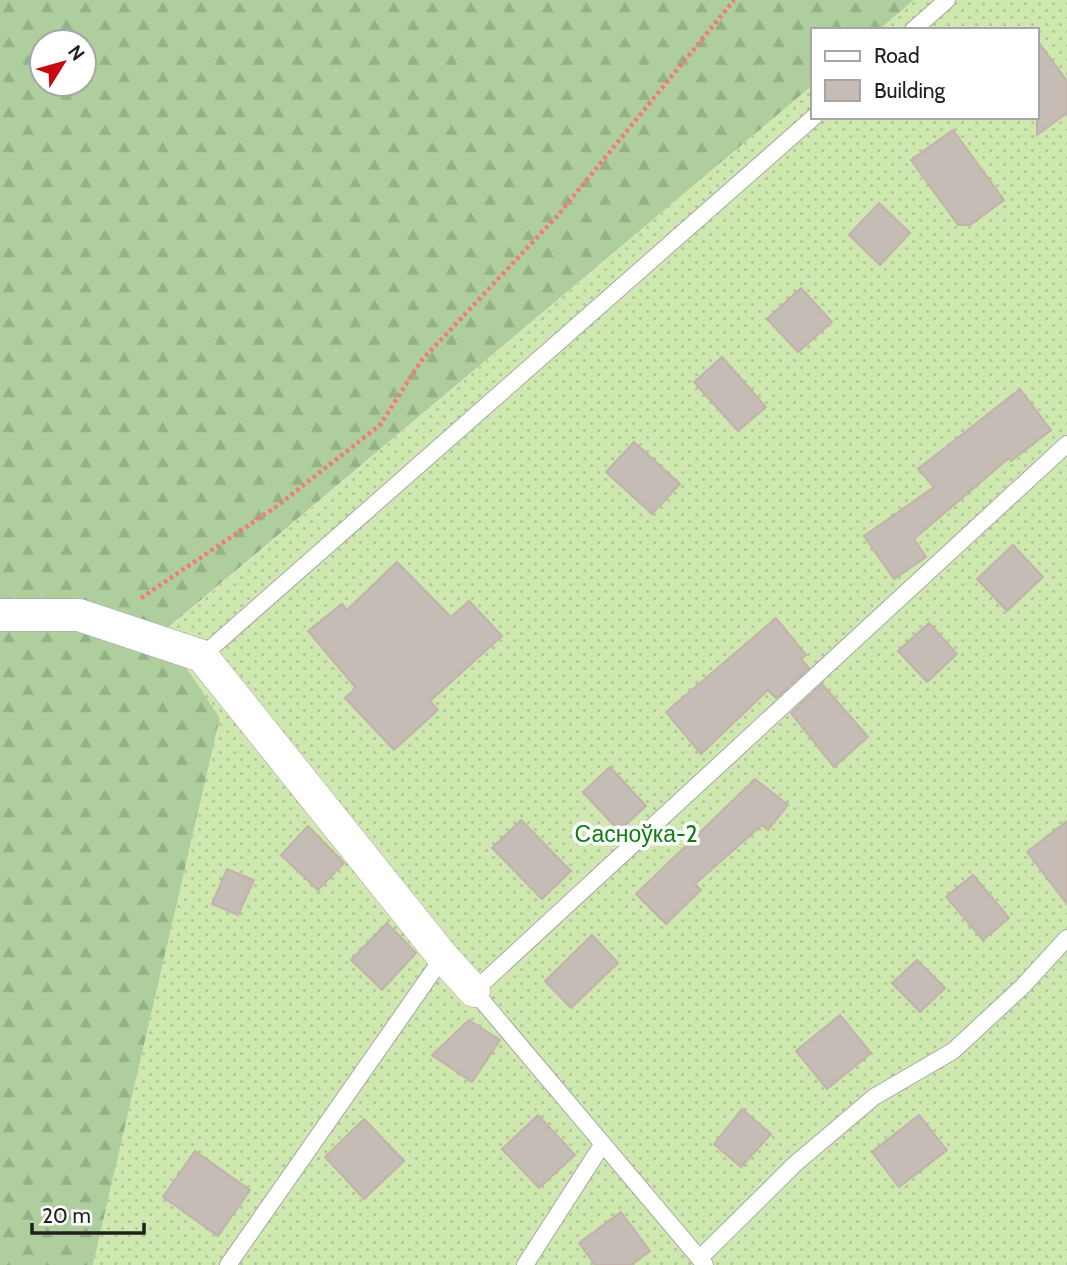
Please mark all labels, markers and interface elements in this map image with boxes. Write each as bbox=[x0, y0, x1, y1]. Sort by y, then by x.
north arrow bbox=[28, 28, 98, 98]
legend bbox=[811, 28, 1039, 119]
text: N bbox=[63, 41, 89, 65]
text: Road bbox=[874, 43, 920, 68]
text: Building bbox=[874, 78, 946, 103]
park label: Сасноўка-2 bbox=[575, 820, 697, 848]
scale bar bbox=[32, 1192, 144, 1236]
text: 20 m bbox=[42, 1203, 91, 1228]

